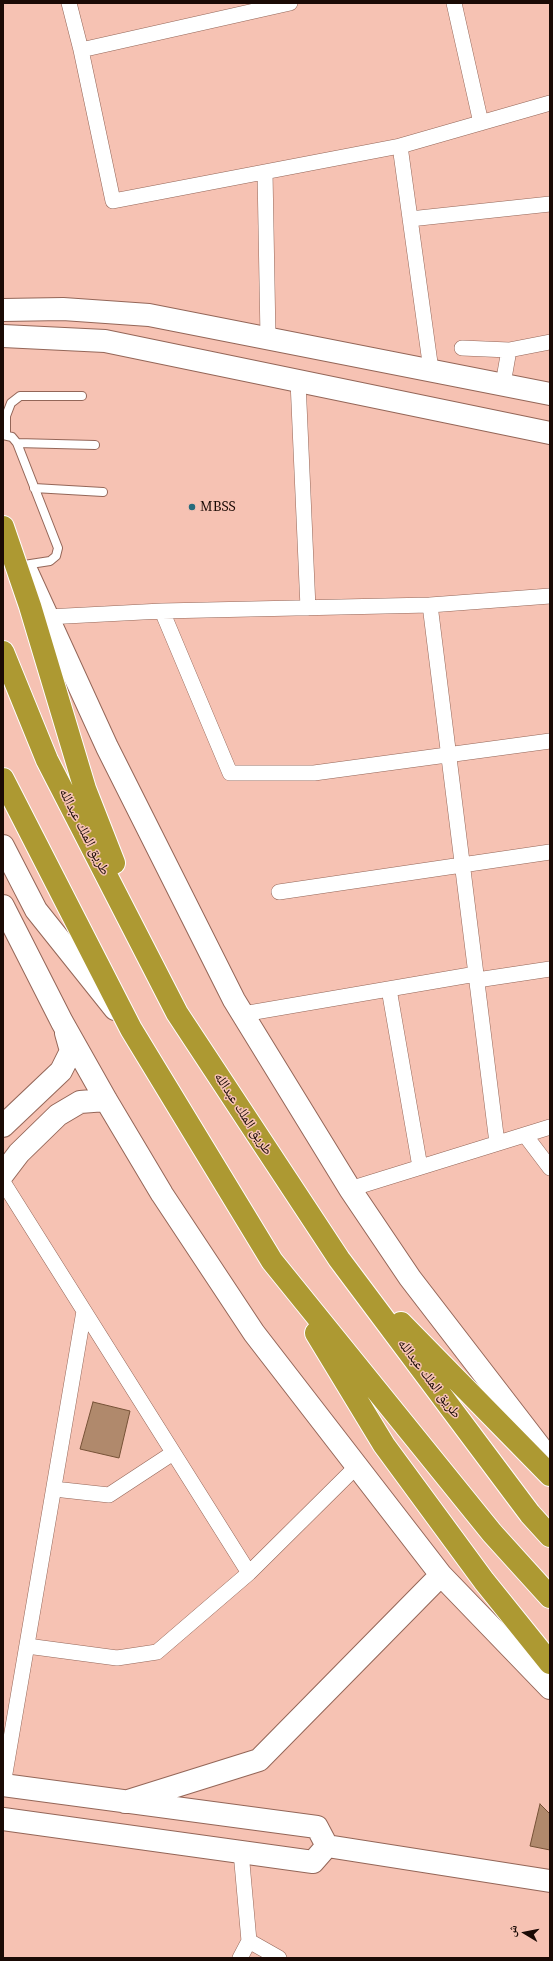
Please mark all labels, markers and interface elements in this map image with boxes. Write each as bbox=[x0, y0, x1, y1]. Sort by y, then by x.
place label: MBSS bbox=[200, 499, 236, 515]
marker: MBSS bbox=[187, 502, 197, 512]
street label: طريق الملك عبدالله bbox=[55, 786, 113, 878]
street label: طريق الملك عبدالله bbox=[210, 1070, 276, 1158]
street label: طريق الملك عبدالله bbox=[394, 1336, 464, 1422]
north arrow bbox=[505, 1913, 545, 1953]
text: ش bbox=[504, 1924, 521, 1938]

